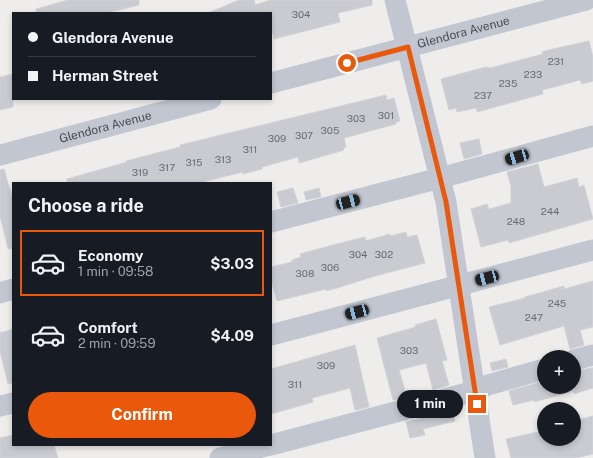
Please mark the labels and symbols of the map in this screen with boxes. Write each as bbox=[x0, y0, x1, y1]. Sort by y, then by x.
house number: 304 bbox=[292, 8, 310, 20]
street label: Glendora Avenue bbox=[416, 13, 511, 51]
route start bbox=[338, 54, 356, 72]
house number: 231 bbox=[548, 55, 564, 67]
house number: 233 bbox=[524, 68, 542, 80]
house number: 235 bbox=[499, 77, 517, 89]
house number: 237 bbox=[474, 89, 492, 101]
street label: Glendora Avenue bbox=[58, 108, 153, 146]
house number: 301 bbox=[378, 109, 394, 121]
house number: 303 bbox=[347, 112, 365, 124]
house number: 305 bbox=[321, 124, 339, 136]
house number: 307 bbox=[295, 129, 313, 141]
house number: 309 bbox=[268, 132, 286, 144]
house number: 311 bbox=[243, 143, 257, 155]
car bbox=[504, 148, 530, 166]
house number: 313 bbox=[215, 153, 231, 165]
house number: 315 bbox=[186, 156, 202, 168]
house number: 317 bbox=[159, 161, 175, 173]
house number: 319 bbox=[132, 166, 148, 178]
car bbox=[335, 193, 361, 211]
house number: 244 bbox=[541, 205, 559, 217]
house number: 248 bbox=[507, 215, 525, 227]
house number: 304 bbox=[349, 248, 367, 260]
house number: 302 bbox=[375, 248, 393, 260]
house number: 306 bbox=[321, 261, 339, 273]
house number: 308 bbox=[296, 267, 314, 279]
car bbox=[474, 269, 500, 287]
house number: 245 bbox=[548, 297, 566, 309]
car bbox=[344, 303, 370, 321]
house number: 247 bbox=[525, 311, 543, 323]
house number: 303 bbox=[400, 344, 418, 356]
house number: 309 bbox=[317, 359, 335, 371]
house number: 311 bbox=[288, 378, 302, 390]
callout: 1 min bbox=[397, 390, 463, 418]
route end bbox=[468, 395, 486, 413]

